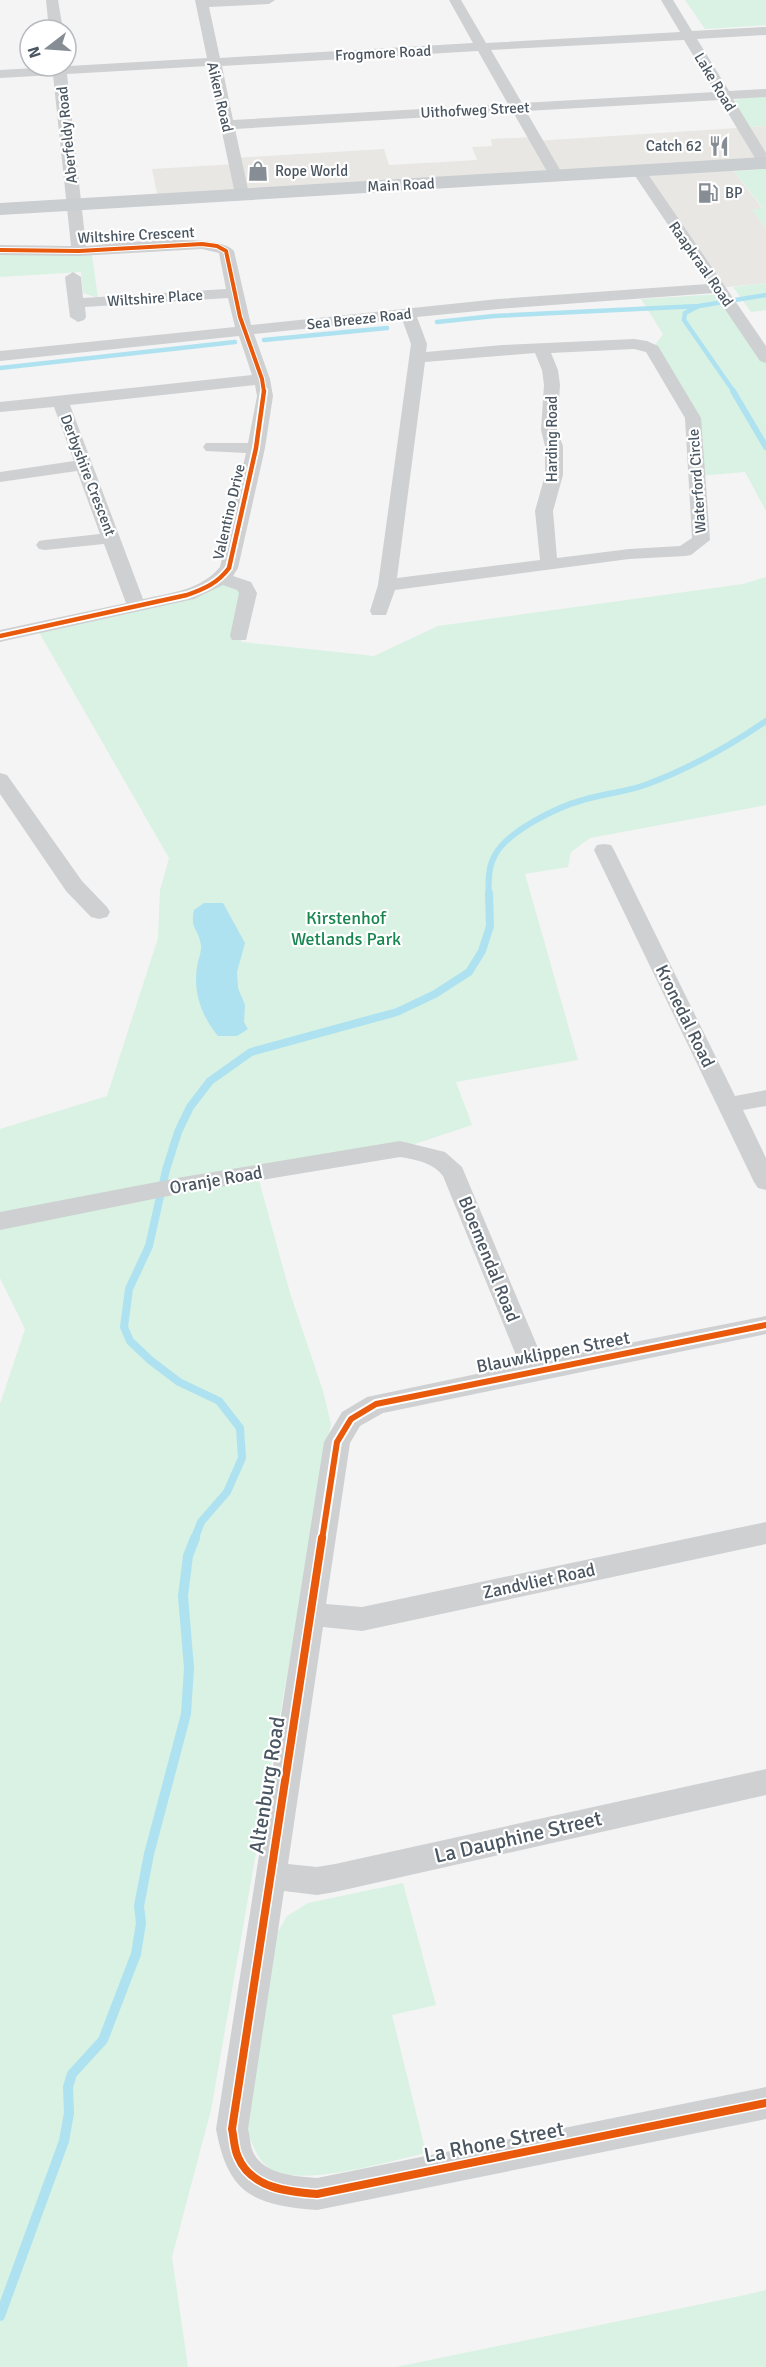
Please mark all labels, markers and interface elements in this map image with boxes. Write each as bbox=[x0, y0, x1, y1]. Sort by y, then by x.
north arrow bbox=[18, 18, 78, 78]
street label: Frogmore Road bbox=[334, 41, 432, 65]
text: N bbox=[23, 44, 46, 60]
street label: Lake Road bbox=[690, 49, 740, 115]
street label: Aiken Road bbox=[203, 60, 237, 134]
street label: Aberfeldy Road bbox=[53, 85, 81, 184]
street label: Uithofweg Street bbox=[420, 98, 530, 122]
restaurant icon: Catch 62 bbox=[707, 134, 731, 158]
place label: Catch 62 bbox=[646, 137, 702, 155]
shop icon: Rope World bbox=[246, 159, 270, 183]
place label: Rope World bbox=[275, 162, 348, 180]
street label: Main Road bbox=[367, 174, 435, 196]
fuel station icon: BP bbox=[696, 181, 720, 205]
place label: BP bbox=[725, 184, 743, 202]
street label: Raapkraal Road bbox=[665, 218, 737, 310]
street label: Wiltshire Crescent bbox=[77, 223, 195, 247]
street label: Wiltshire Place bbox=[106, 286, 204, 310]
street label: Sea Breeze Road bbox=[306, 305, 412, 333]
street label: Harding Road bbox=[543, 396, 561, 482]
street label: Derbyshire Crescent bbox=[57, 412, 119, 538]
street label: Waterford Circle bbox=[684, 428, 710, 534]
street label: Valentino Drive bbox=[209, 462, 249, 562]
park label: Kirstenhof Wetlands Park bbox=[291, 907, 401, 950]
street label: Kronedal Road bbox=[651, 961, 719, 1071]
street label: Oranje Road bbox=[168, 1161, 264, 1199]
street label: Bloemendal Road bbox=[454, 1193, 524, 1325]
street label: Blauwklippen Street bbox=[474, 1326, 632, 1378]
street label: Zandvliet Road bbox=[481, 1558, 597, 1604]
street label: Altenburg Road bbox=[243, 1715, 291, 1855]
street label: La Dauphine Street bbox=[432, 1805, 604, 1869]
street label: La Rhone Street bbox=[422, 2116, 566, 2168]

